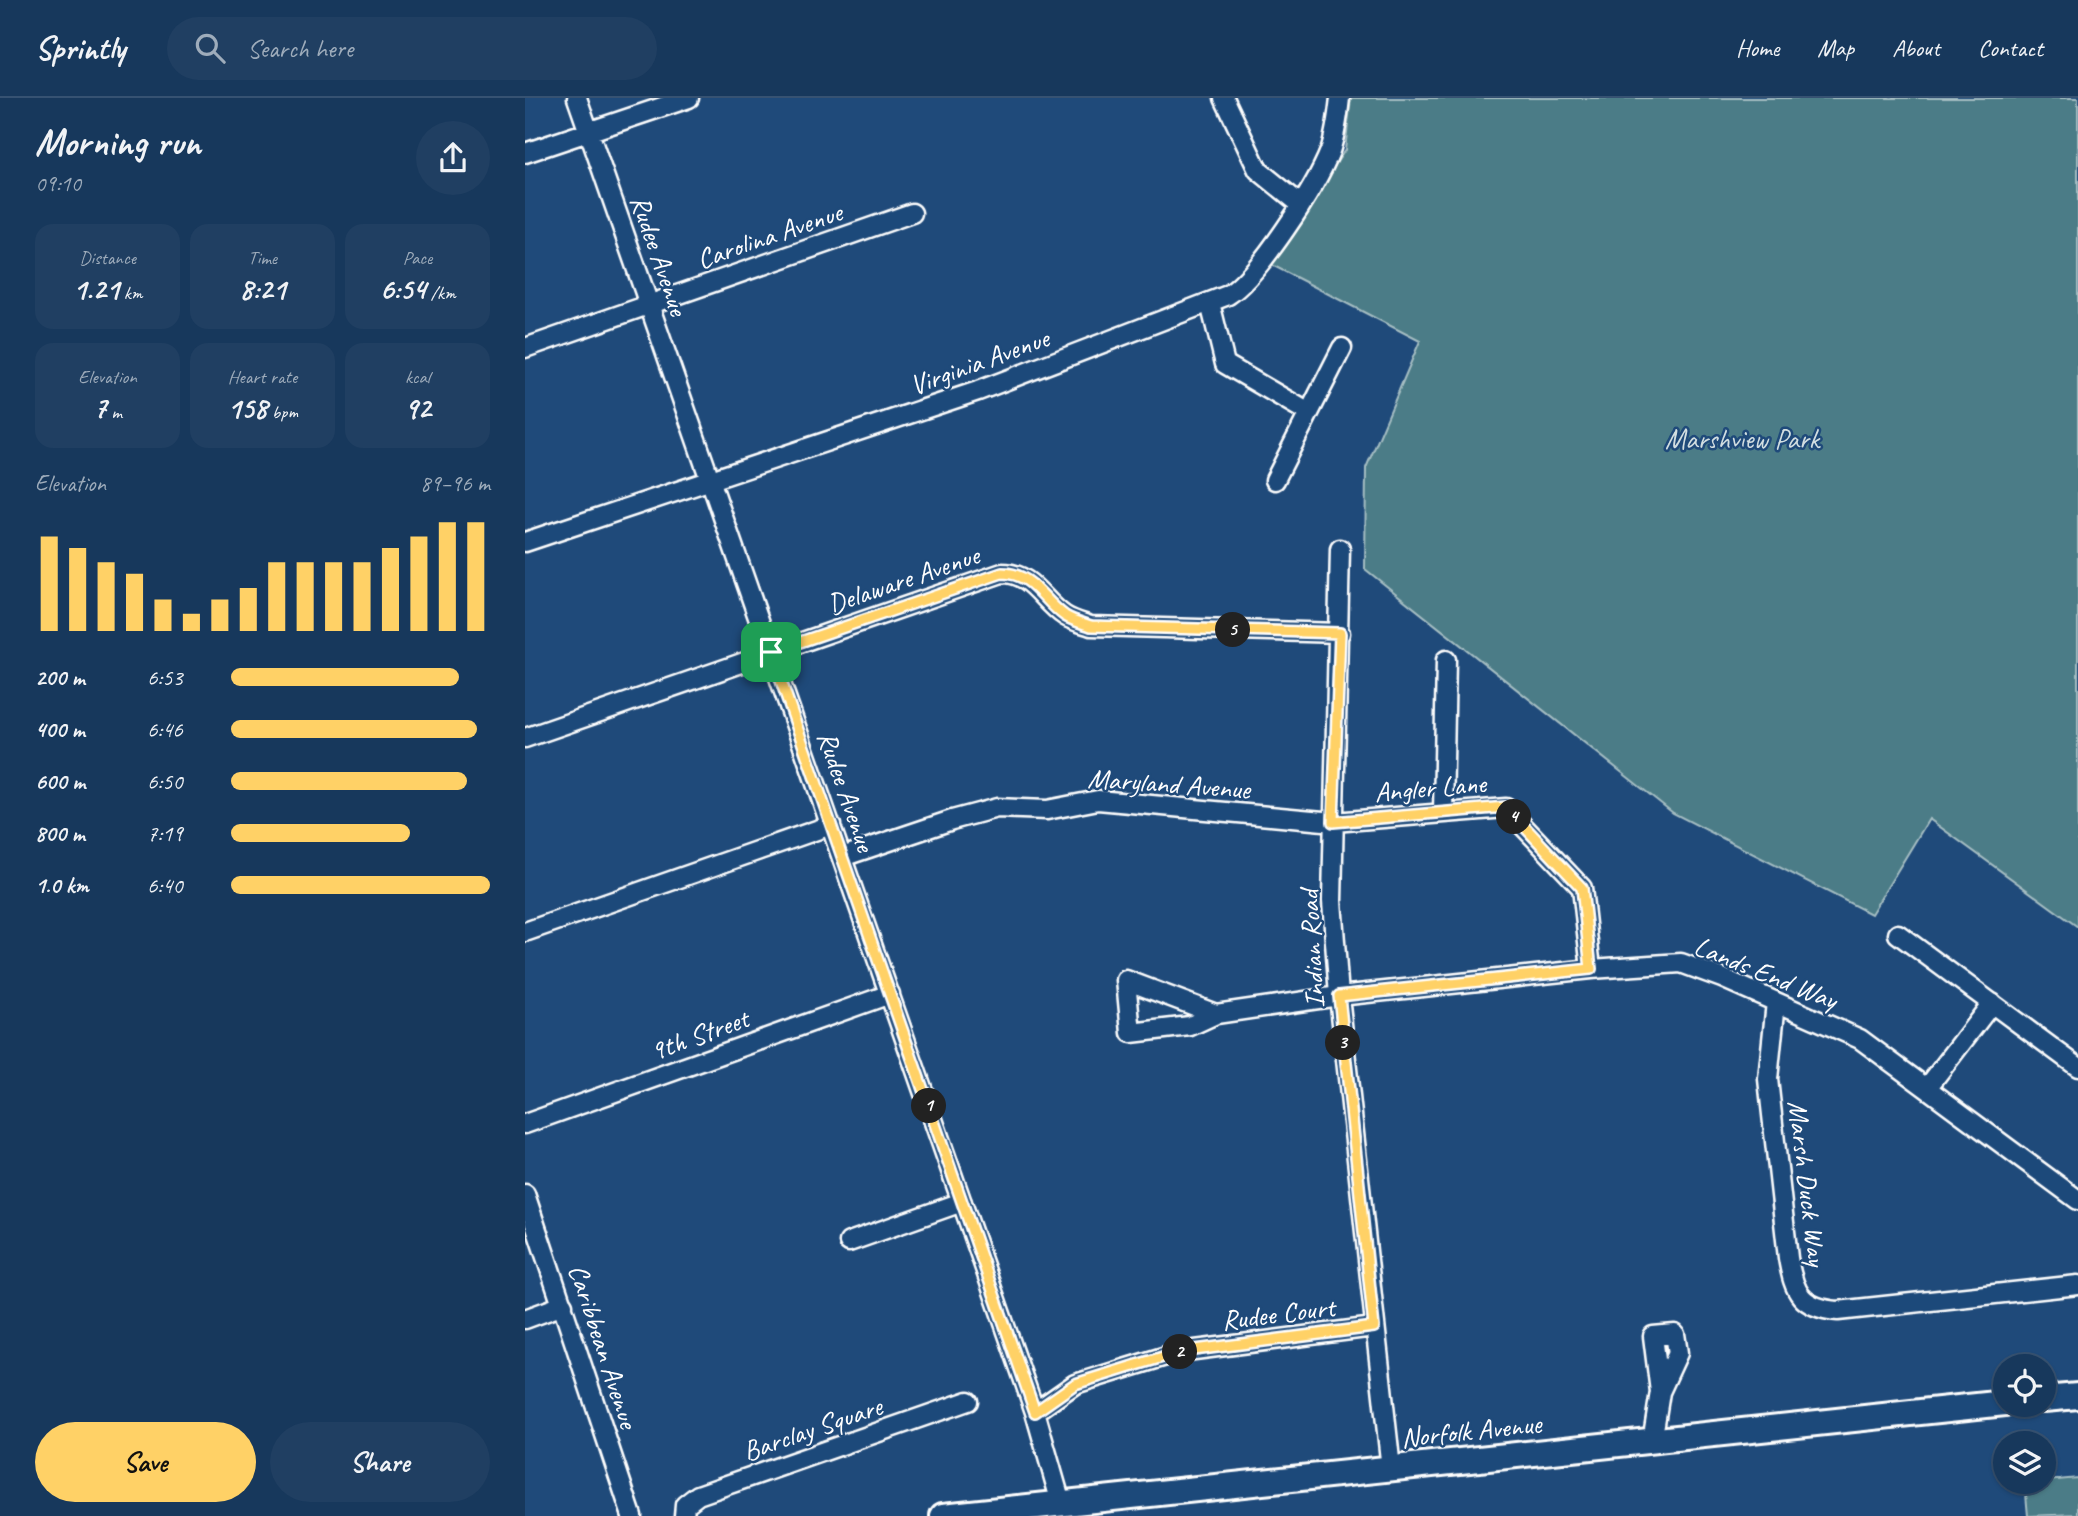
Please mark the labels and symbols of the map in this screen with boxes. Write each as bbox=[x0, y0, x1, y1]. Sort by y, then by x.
street label: Rudee Avenue bbox=[623, 190, 697, 322]
street label: Carolina Avenue bbox=[692, 194, 848, 277]
street label: Virginia Avenue bbox=[905, 320, 1055, 403]
park label: Marshview Park bbox=[1665, 421, 1822, 456]
street label: Delaware Avenue bbox=[823, 537, 985, 622]
pin: 5 bbox=[1215, 612, 1251, 648]
pin bbox=[741, 622, 801, 682]
street label: Rudee Avenue bbox=[810, 726, 884, 858]
street label: Maryland Avenue bbox=[1087, 760, 1253, 807]
street label: Angler Lane bbox=[1373, 765, 1489, 810]
pin: 4 bbox=[1497, 800, 1531, 834]
street label: Indian Road bbox=[1291, 885, 1332, 1009]
street label: Lands End Way bbox=[1689, 928, 1845, 1018]
street label: 9th Street bbox=[645, 1000, 756, 1068]
pin: 3 bbox=[1325, 1026, 1361, 1060]
pin: 1 bbox=[911, 1088, 947, 1124]
street label: Marsh Duck Way bbox=[1780, 1098, 1835, 1270]
street label: Caribbean Avenue bbox=[561, 1260, 647, 1434]
street label: Rudee Court bbox=[1220, 1289, 1339, 1338]
pin: 2 bbox=[1163, 1334, 1197, 1370]
street label: Barclay Square bbox=[738, 1388, 888, 1469]
street label: Norfolk Avenue bbox=[1399, 1406, 1545, 1455]

